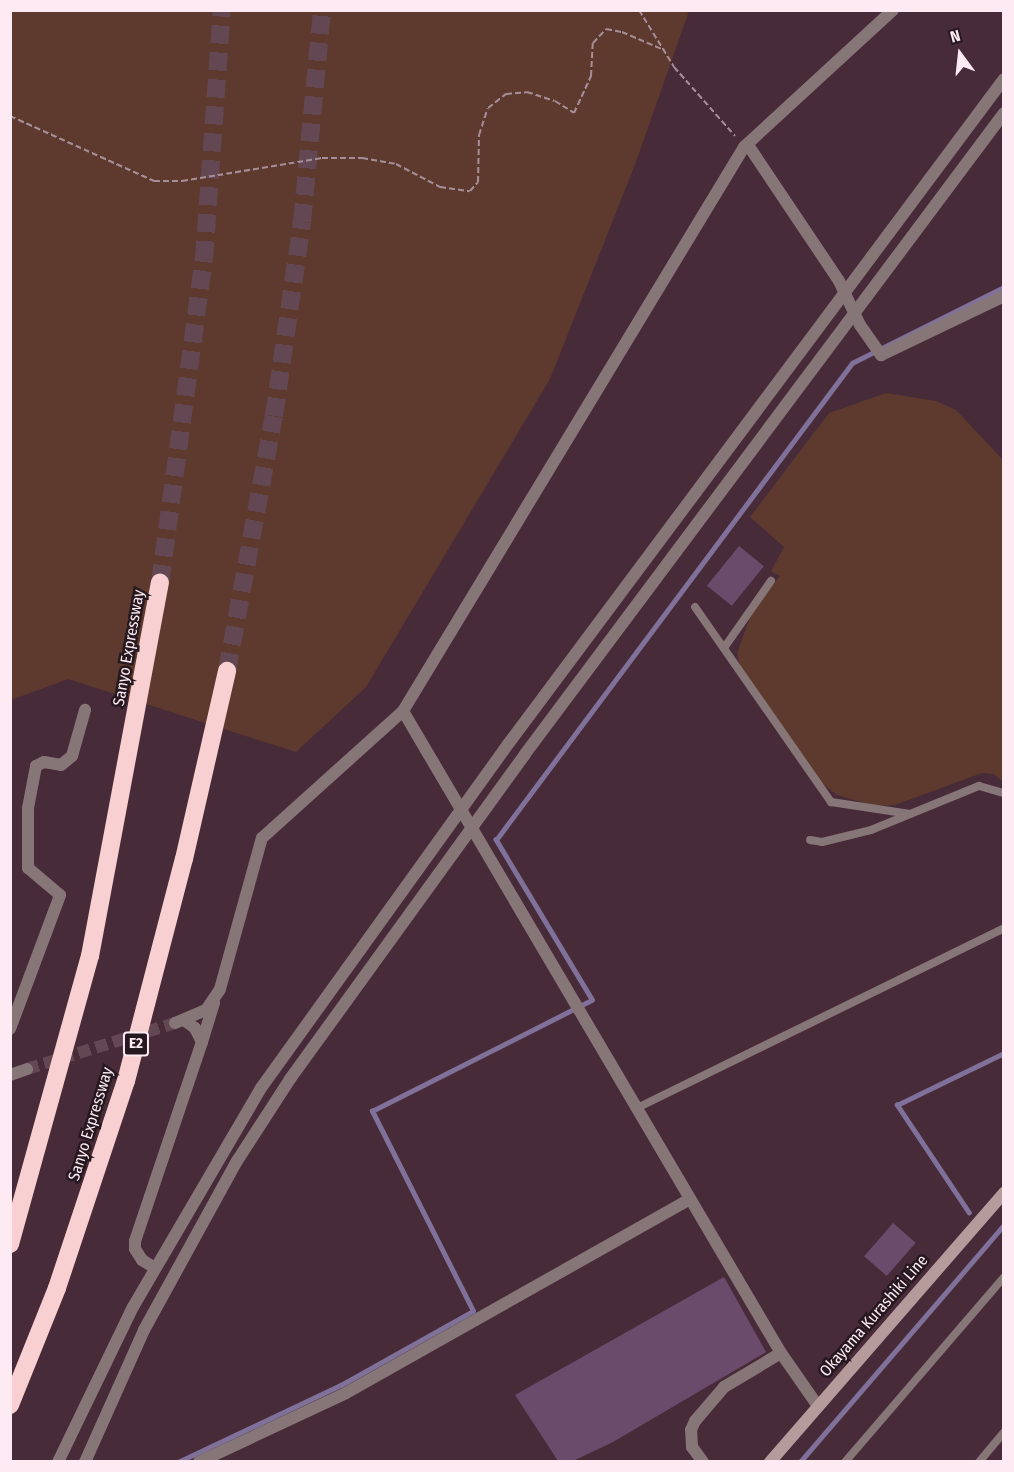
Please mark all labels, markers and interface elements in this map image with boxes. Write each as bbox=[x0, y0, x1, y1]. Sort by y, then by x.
north arrow bbox=[930, 24, 990, 84]
text: N bbox=[948, 26, 962, 47]
street label: Sanyo Expressway bbox=[109, 588, 149, 708]
road number: E2 bbox=[122, 1032, 150, 1056]
street label: Sanyo Expressway bbox=[65, 1065, 117, 1183]
street label: Okayama Kurashiki Line bbox=[816, 1251, 932, 1381]

